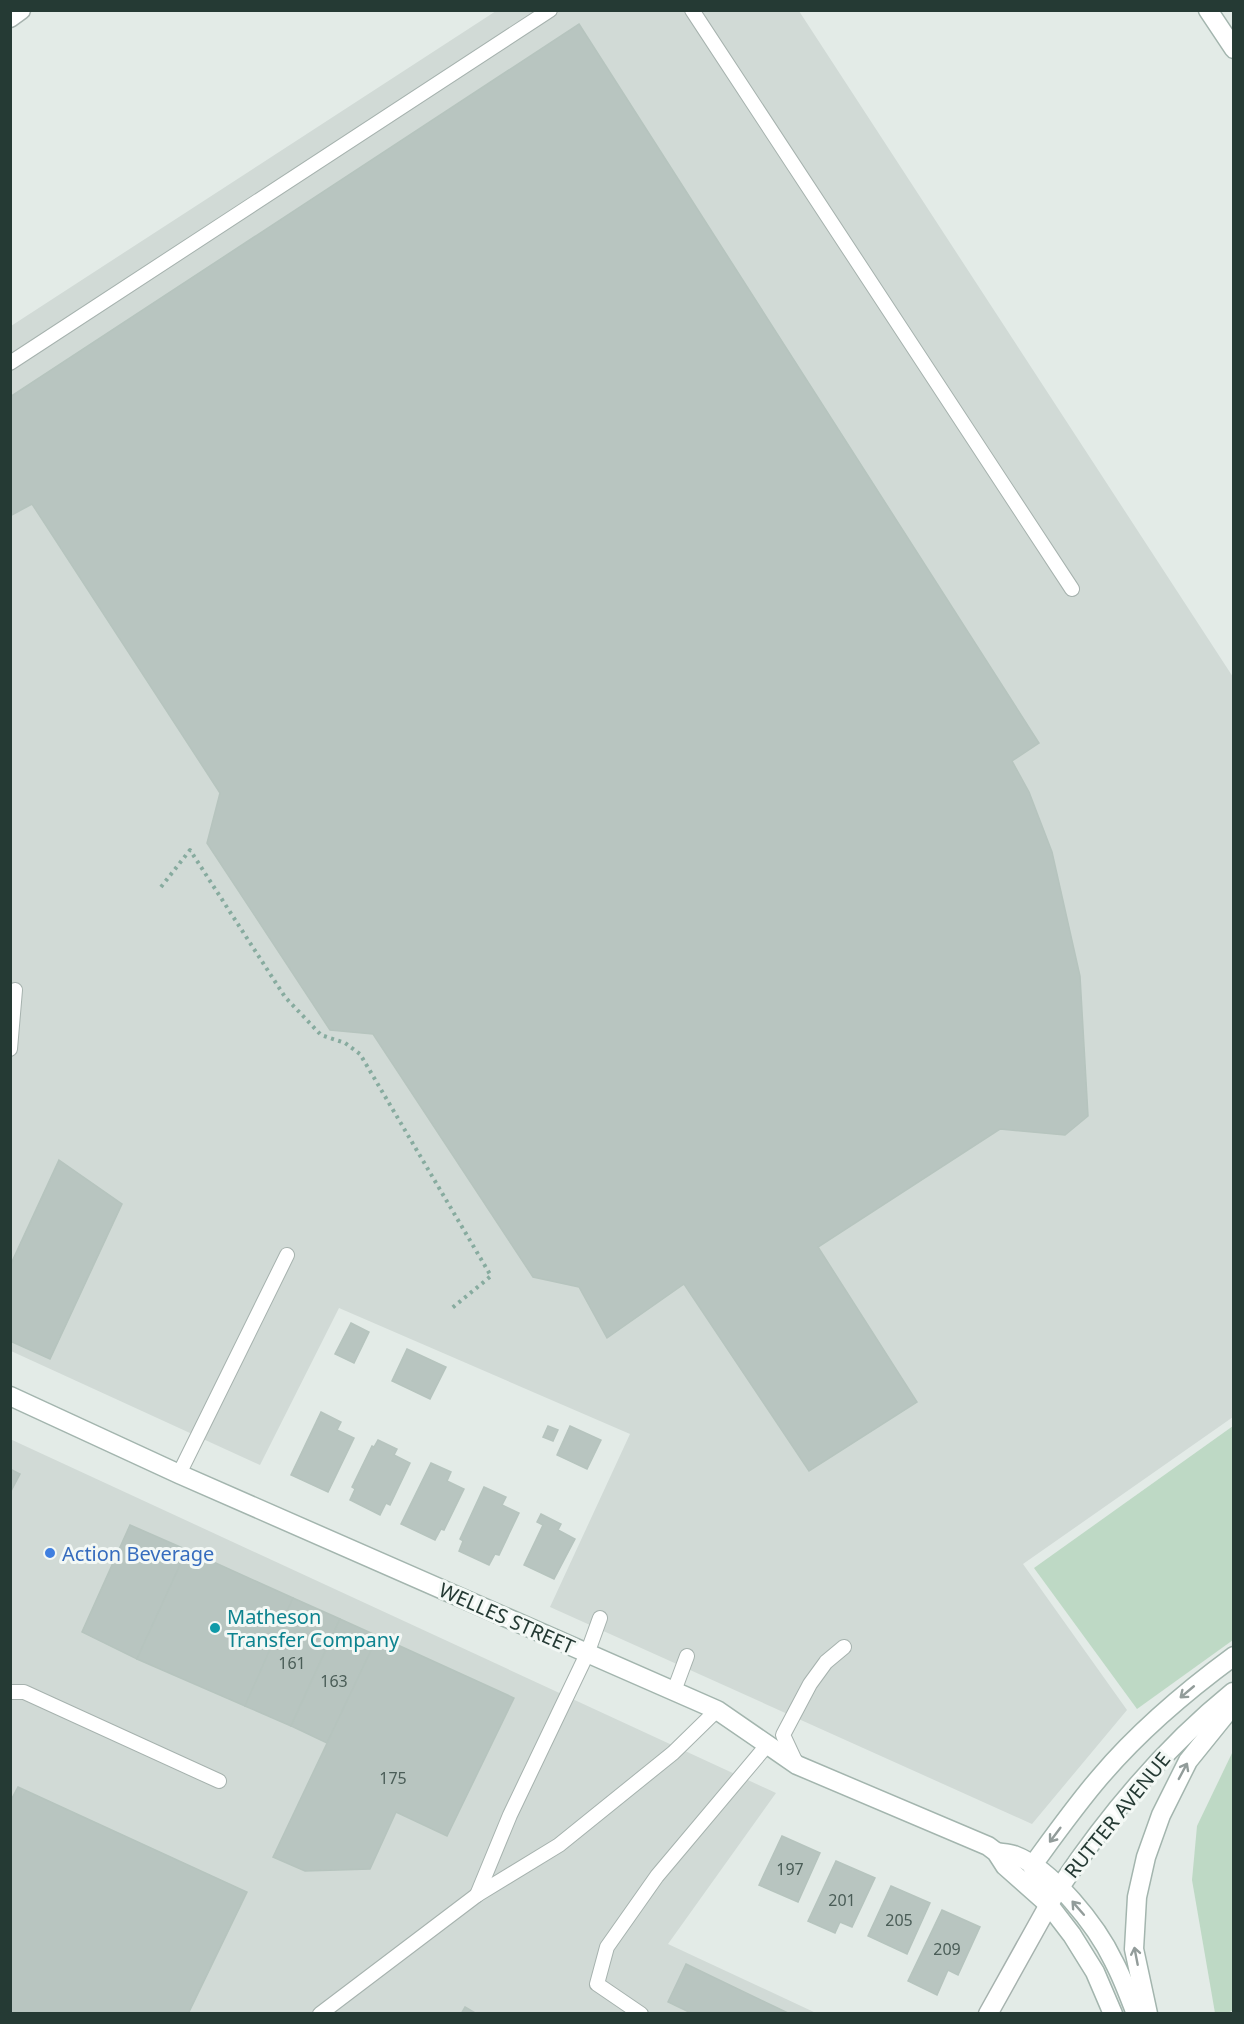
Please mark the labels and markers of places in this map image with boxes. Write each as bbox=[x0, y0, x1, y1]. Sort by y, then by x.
place label: Action Beverage bbox=[62, 1540, 214, 1567]
marker: Action Beverage bbox=[43, 1546, 57, 1560]
place label: Matheson Transfer Company bbox=[227, 1603, 400, 1653]
marker: Matheson Transfer Company bbox=[208, 1621, 222, 1635]

